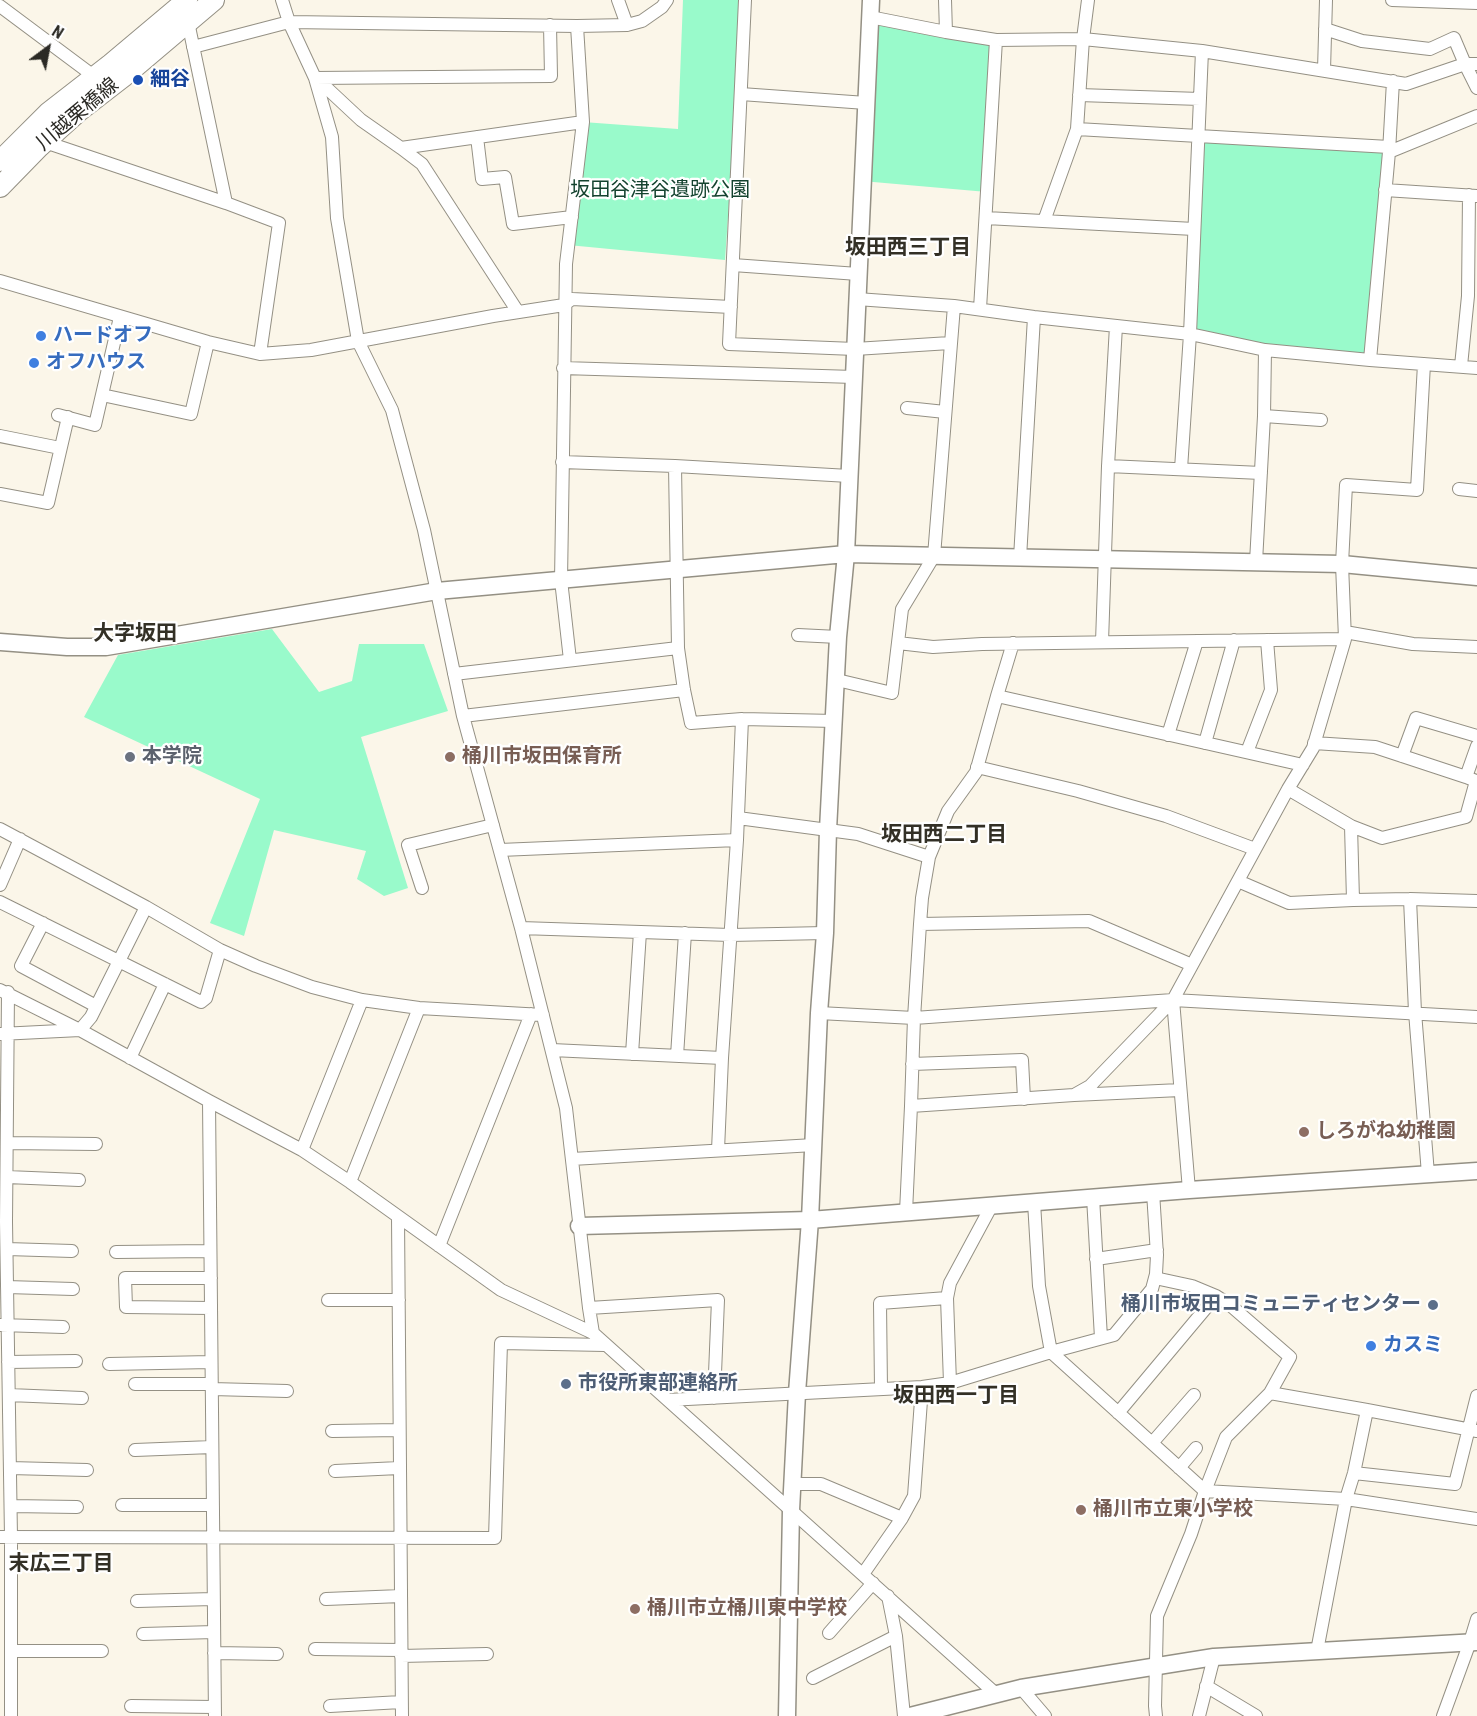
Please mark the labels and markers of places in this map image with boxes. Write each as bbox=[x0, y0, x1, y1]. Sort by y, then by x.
place label: 細谷 bbox=[150, 68, 190, 92]
marker: 細谷 bbox=[131, 73, 145, 87]
place label: ハードオフ bbox=[53, 324, 153, 348]
marker: ハードオフ bbox=[34, 329, 48, 343]
place label: オフハウス bbox=[46, 351, 146, 375]
marker: オフハウス bbox=[27, 356, 41, 370]
place label: 本学院 bbox=[142, 745, 202, 769]
place label: 桶川市坂田保育所 bbox=[462, 745, 622, 769]
marker: 本学院 bbox=[123, 750, 137, 764]
marker: 桶川市坂田保育所 bbox=[443, 750, 457, 764]
place label: しろがね幼稚園 bbox=[1316, 1120, 1456, 1144]
marker: しろがね幼稚園 bbox=[1297, 1125, 1311, 1139]
place label: 桶川市坂田コミュニティセンター bbox=[1121, 1293, 1421, 1317]
marker: 桶川市坂田コミュニティセンター bbox=[1426, 1298, 1440, 1312]
place label: カスミ bbox=[1383, 1334, 1443, 1358]
marker: カスミ bbox=[1364, 1339, 1378, 1353]
place label: 市役所東部連絡所 bbox=[578, 1372, 738, 1396]
marker: 市役所東部連絡所 bbox=[559, 1377, 573, 1391]
place label: 桶川市立東小学校 bbox=[1093, 1498, 1253, 1522]
marker: 桶川市立東小学校 bbox=[1074, 1503, 1088, 1517]
place label: 桶川市立桶川東中学校 bbox=[647, 1597, 847, 1621]
marker: 桶川市立桶川東中学校 bbox=[628, 1602, 642, 1616]

